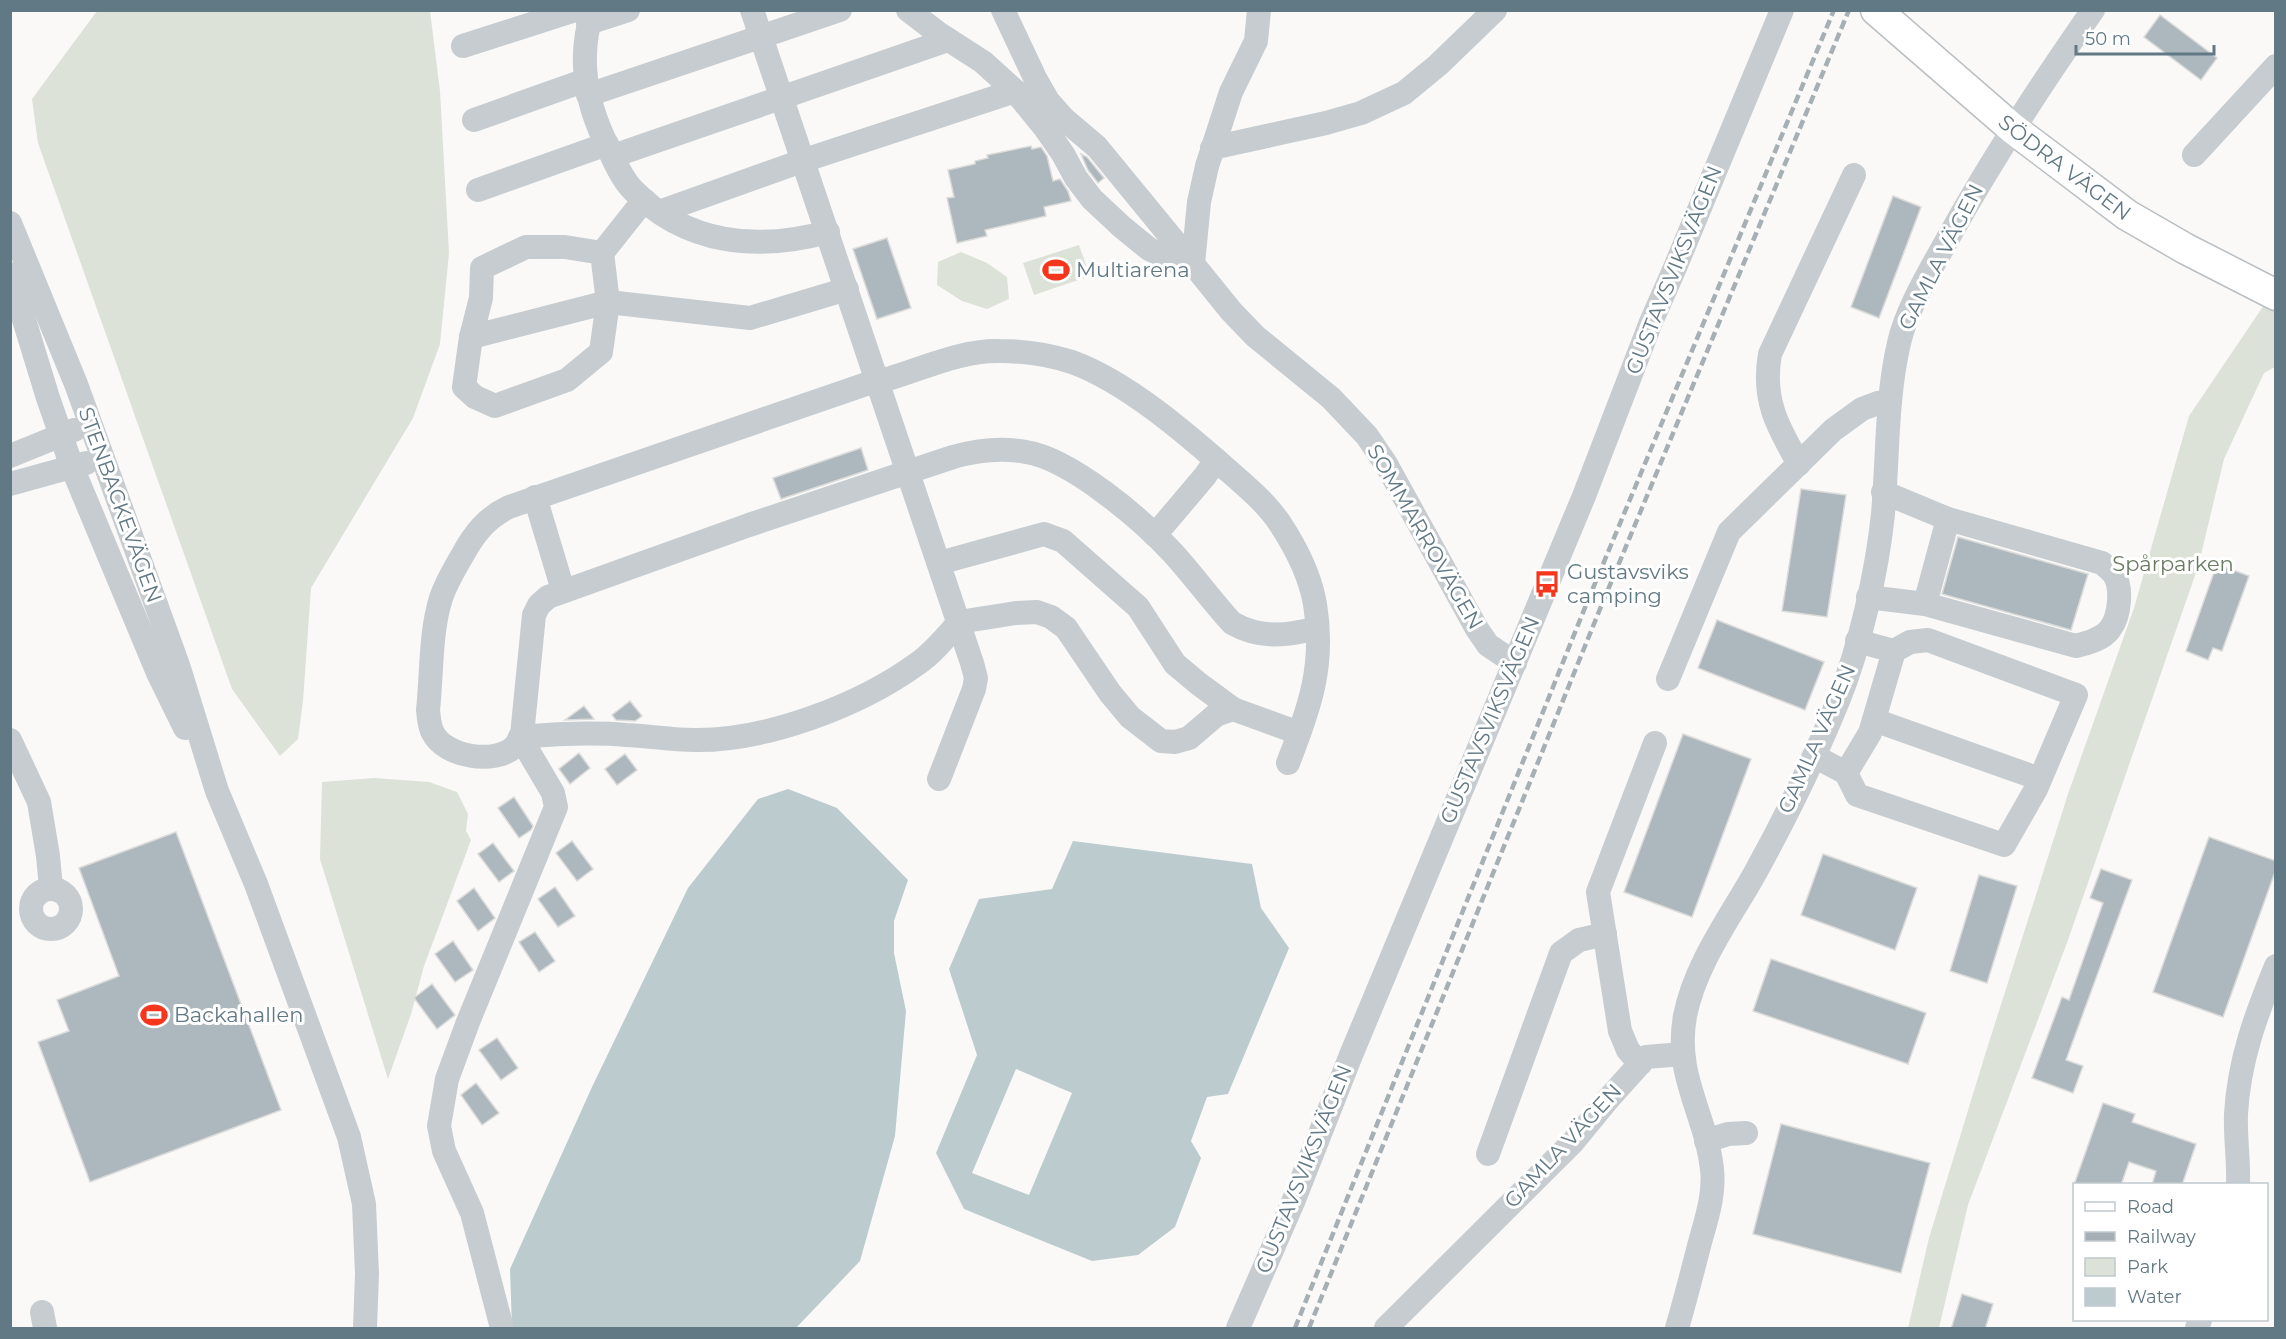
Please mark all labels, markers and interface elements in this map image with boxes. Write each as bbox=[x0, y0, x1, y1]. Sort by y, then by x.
scale bar bbox=[2076, 18, 2214, 56]
text: 50 m bbox=[2085, 28, 2131, 50]
street label: SÖDRA VÄGEN bbox=[1994, 109, 2136, 226]
street label: GUSTAVSVIKSVÄGEN bbox=[1620, 162, 1727, 378]
street label: GAMLA VÄGEN bbox=[1893, 180, 1988, 334]
sports icon: Multiarena bbox=[1041, 255, 1071, 285]
place label: Multiarena bbox=[1076, 257, 1190, 282]
street label: STENBACKEVÄGEN bbox=[73, 404, 167, 606]
street label: SOMMARROVÄGEN bbox=[1362, 440, 1489, 634]
park label: Spårparken bbox=[2112, 551, 2234, 576]
place label: Gustavsviks camping bbox=[1567, 559, 1689, 608]
bus stop icon: Gustavsviks camping bbox=[1532, 569, 1562, 599]
street label: GUSTAVSVIKSVÄGEN bbox=[1435, 612, 1545, 827]
street label: GAMLA VÄGEN bbox=[1773, 660, 1861, 817]
sports icon: Backahallen bbox=[139, 1000, 169, 1030]
place label: Backahallen bbox=[174, 1002, 303, 1027]
street label: GUSTAVSVIKSVÄGEN bbox=[1250, 1061, 1357, 1277]
street label: GAMLA VÄGEN bbox=[1499, 1078, 1626, 1213]
legend bbox=[2073, 1183, 2268, 1321]
text: Road bbox=[2127, 1196, 2174, 1218]
text: Railway bbox=[2127, 1226, 2196, 1248]
text: Park bbox=[2127, 1256, 2168, 1278]
text: Water bbox=[2127, 1286, 2182, 1308]

